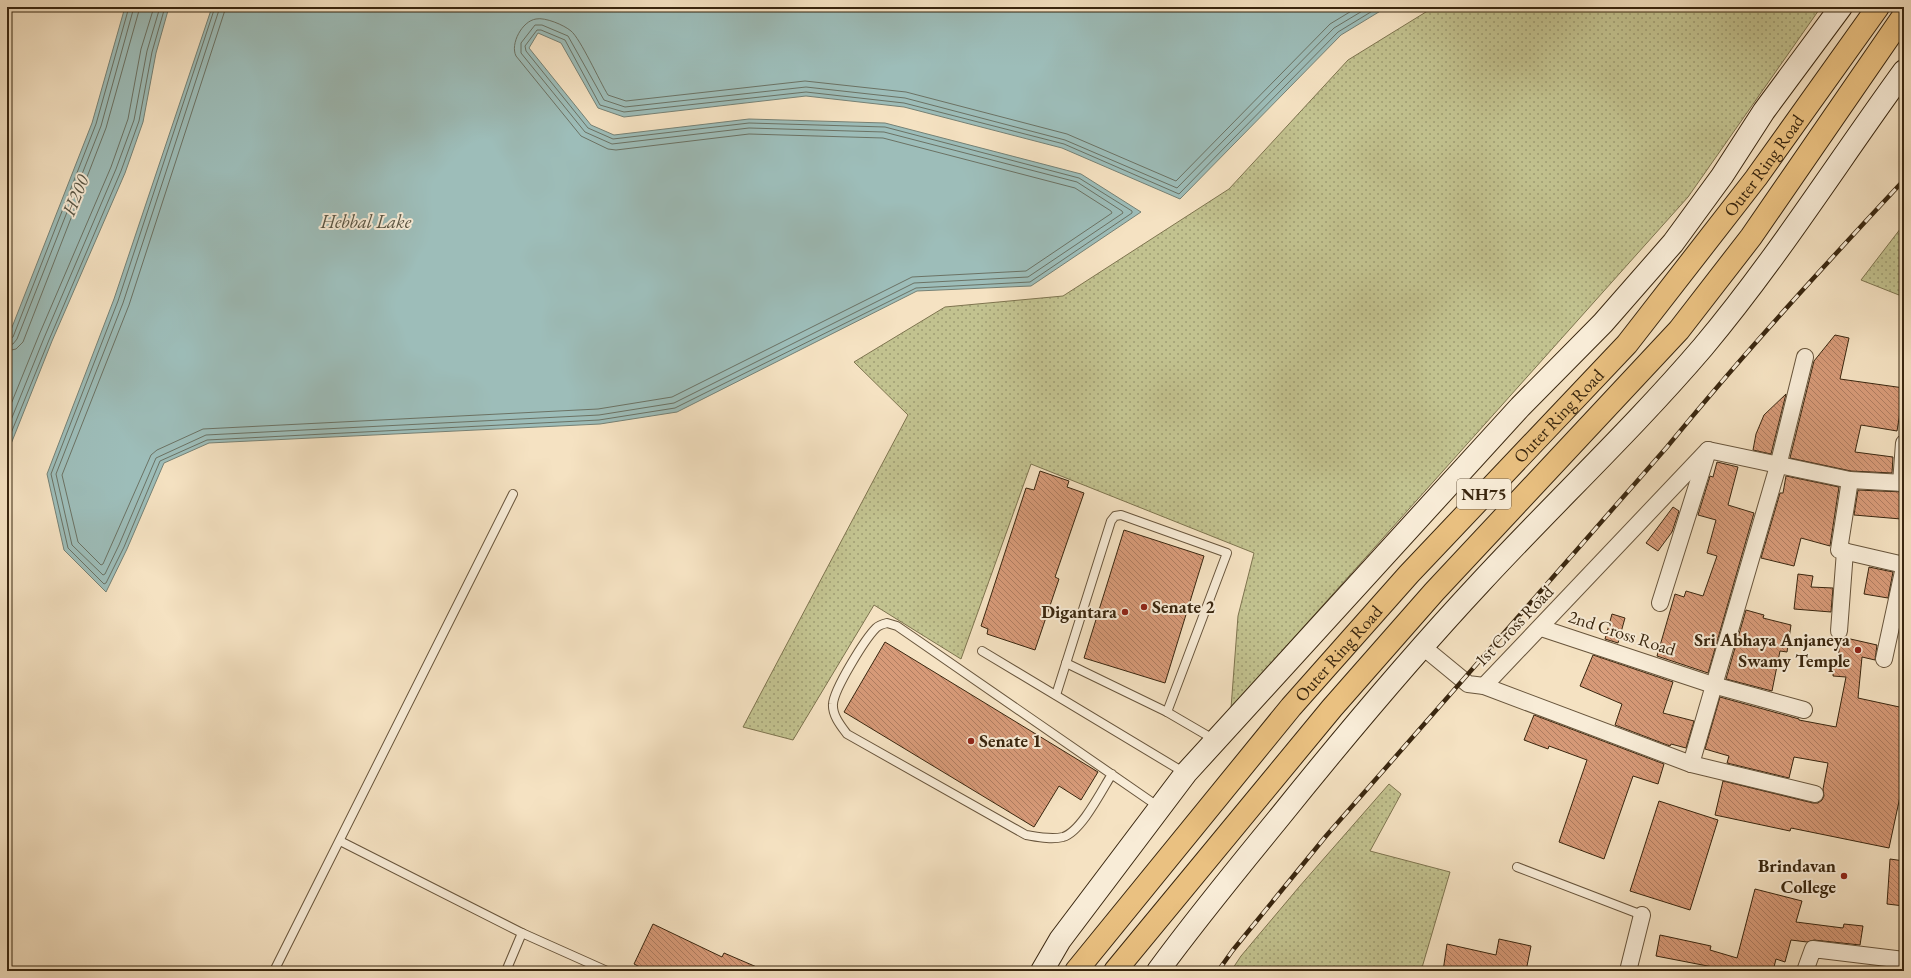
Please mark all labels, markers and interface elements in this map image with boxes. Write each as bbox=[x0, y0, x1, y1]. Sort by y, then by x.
street label: Outer Ring Road bbox=[1718, 109, 1809, 221]
water label: H200 bbox=[56, 170, 95, 220]
water label: Hebbal Lake bbox=[320, 209, 412, 234]
street label: Outer Ring Road bbox=[1508, 363, 1609, 468]
road number: NH75 bbox=[1457, 479, 1511, 509]
street label: 1st Cross Road bbox=[1469, 580, 1559, 671]
place label: Senate 2 bbox=[1152, 595, 1215, 618]
street label: Outer Ring Road bbox=[1289, 599, 1388, 706]
place label: Digantara bbox=[1041, 600, 1117, 623]
marker: Senate 2 bbox=[1139, 602, 1149, 612]
street label: 2nd Cross Road bbox=[1566, 604, 1680, 661]
marker: Digantara bbox=[1120, 607, 1130, 617]
place label: Sri Abhaya Anjaneya Swamy Temple bbox=[1694, 628, 1850, 672]
marker: Sri Abhaya Anjaneya Swamy Temple bbox=[1853, 645, 1863, 655]
place label: Senate 1 bbox=[979, 729, 1042, 752]
marker: Senate 1 bbox=[966, 736, 976, 746]
place label: Brindavan College bbox=[1758, 854, 1836, 898]
marker: Brindavan College bbox=[1839, 871, 1849, 881]

